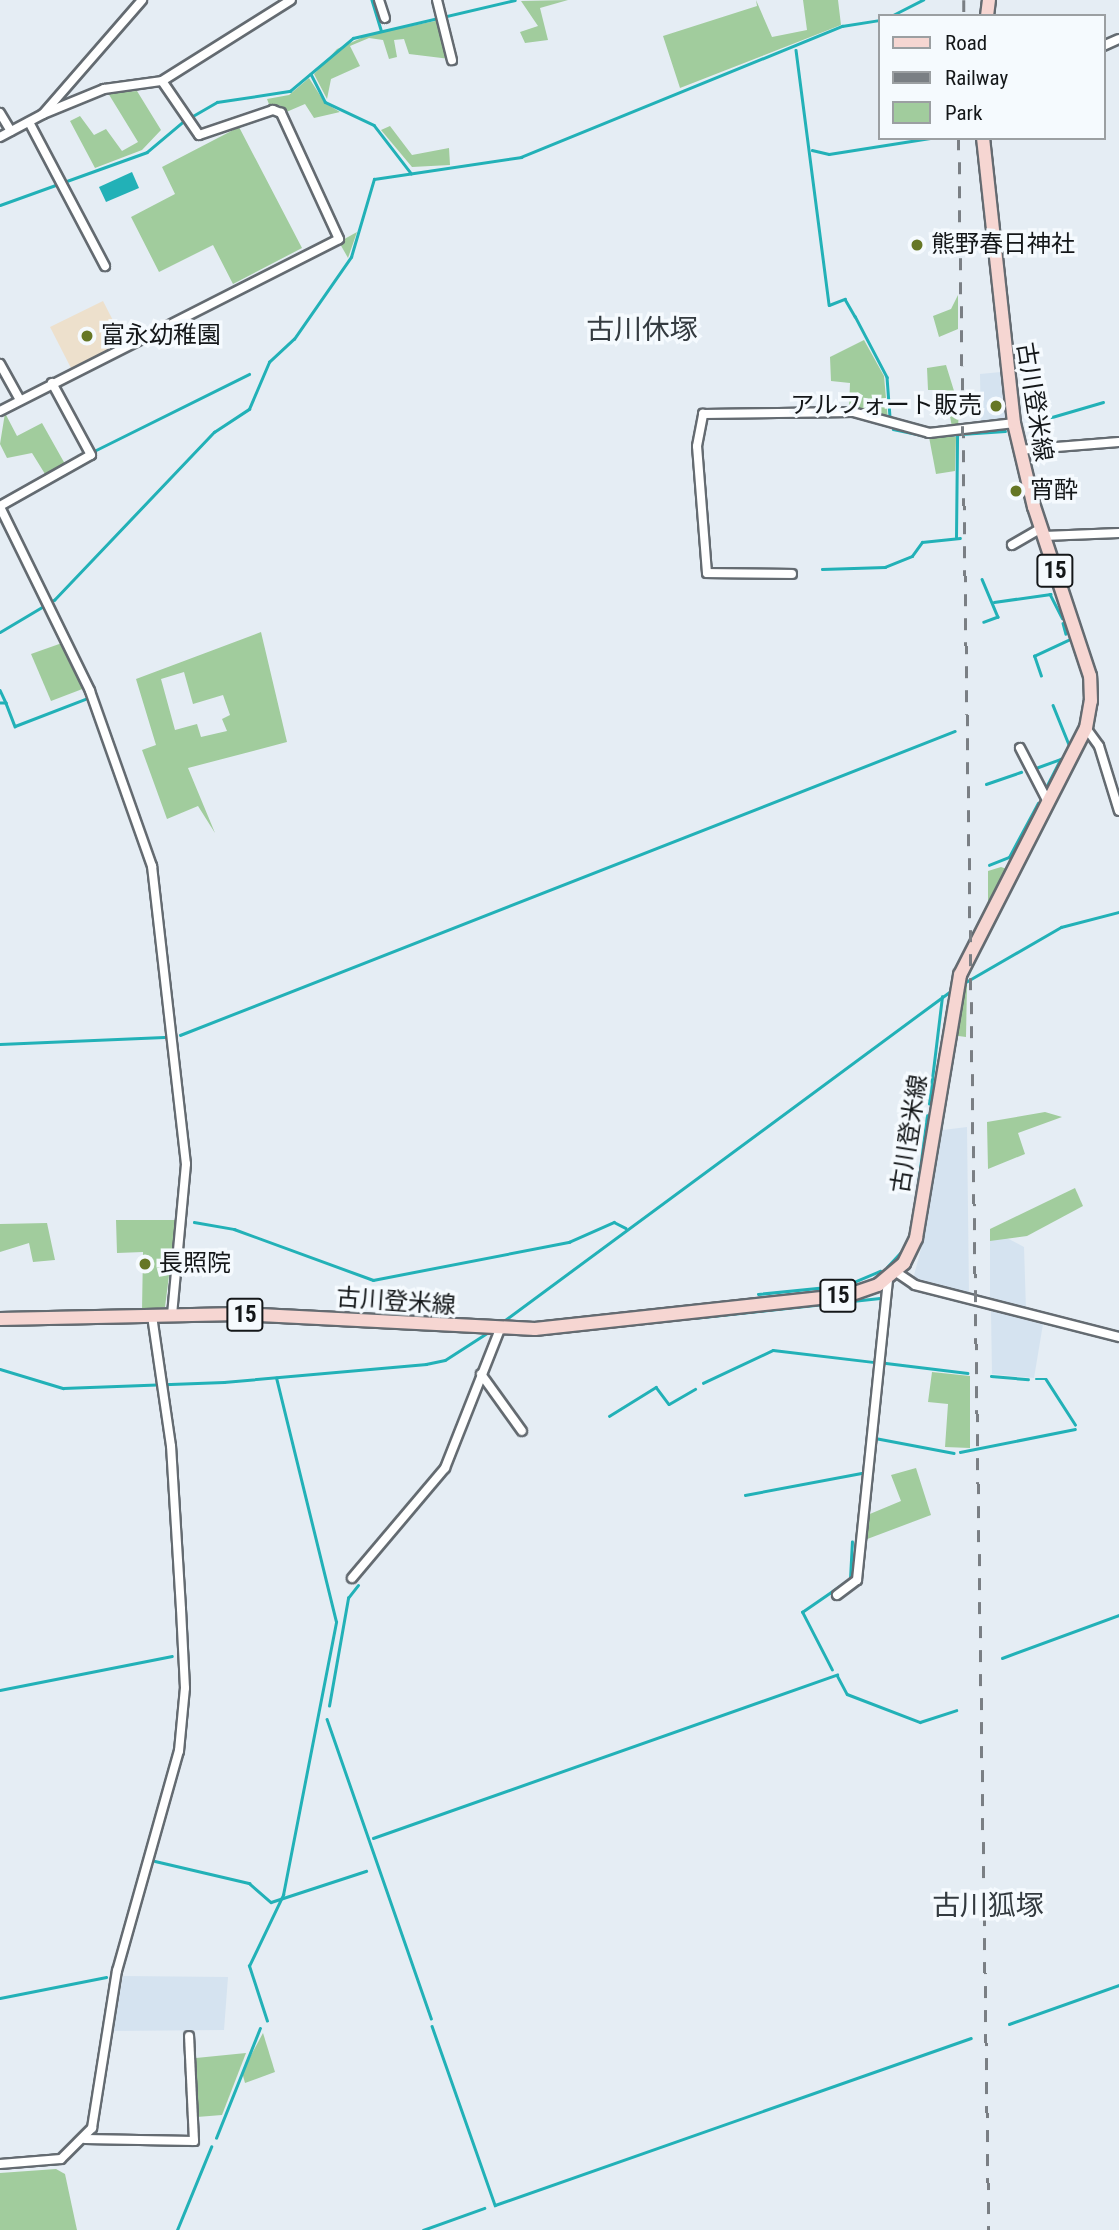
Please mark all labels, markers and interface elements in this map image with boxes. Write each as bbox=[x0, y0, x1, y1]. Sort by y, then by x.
legend bbox=[878, 14, 1105, 140]
text: Road bbox=[945, 31, 987, 55]
text: Railway bbox=[945, 66, 1008, 90]
text: Park bbox=[945, 101, 982, 125]
place label: 熊野春日神社 bbox=[931, 231, 1075, 259]
marker: 熊野春日神社 bbox=[909, 237, 925, 253]
district label: 古川休塚 bbox=[586, 313, 698, 347]
place label: 富永幼稚園 bbox=[101, 322, 221, 350]
marker: 富永幼稚園 bbox=[79, 328, 95, 344]
street label: 古川登米線 bbox=[1010, 340, 1058, 464]
place label: アルフォート販売 bbox=[790, 392, 982, 420]
marker: アルフォート販売 bbox=[988, 398, 1004, 414]
place label: 宵酔 bbox=[1030, 477, 1078, 505]
marker: 宵酔 bbox=[1008, 483, 1024, 499]
road number: 15 bbox=[1036, 552, 1074, 590]
street label: 古川登米線 bbox=[886, 1072, 934, 1196]
place label: 長照院 bbox=[159, 1250, 231, 1278]
marker: 長照院 bbox=[137, 1256, 153, 1272]
road number: 15 bbox=[819, 1276, 857, 1316]
street label: 古川登米線 bbox=[335, 1283, 457, 1321]
road number: 15 bbox=[226, 1296, 264, 1334]
district label: 古川狐塚 bbox=[932, 1889, 1044, 1923]

